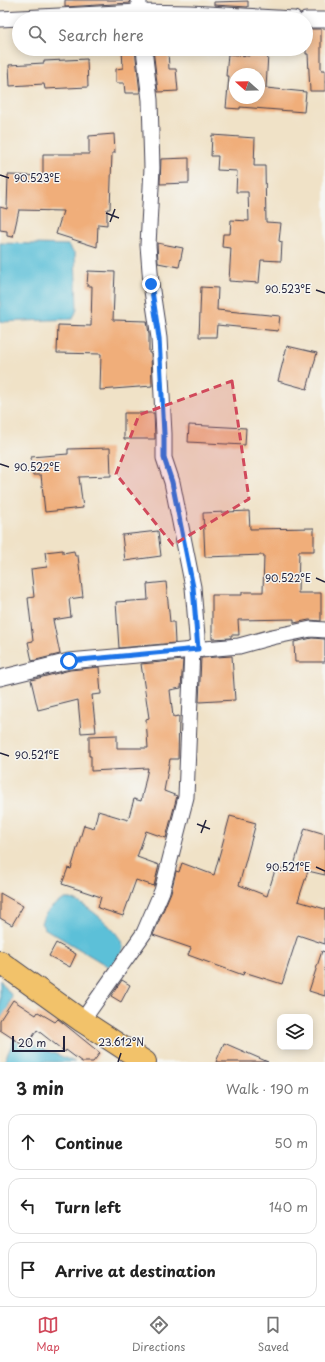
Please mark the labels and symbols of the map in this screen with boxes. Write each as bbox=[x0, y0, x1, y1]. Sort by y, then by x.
north arrow bbox=[229, 68, 265, 104]
text: 90.523°E bbox=[14, 170, 60, 185]
route end bbox=[142, 275, 160, 293]
text: 90.523°E bbox=[265, 281, 311, 296]
text: 90.522°E bbox=[14, 459, 60, 474]
text: 90.522°E bbox=[265, 570, 311, 585]
route start bbox=[60, 652, 78, 670]
text: 90.521°E bbox=[15, 747, 59, 762]
text: 90.521°E bbox=[266, 859, 310, 874]
scale bar bbox=[12, 1034, 65, 1053]
text: 23.612°N bbox=[98, 1034, 144, 1049]

